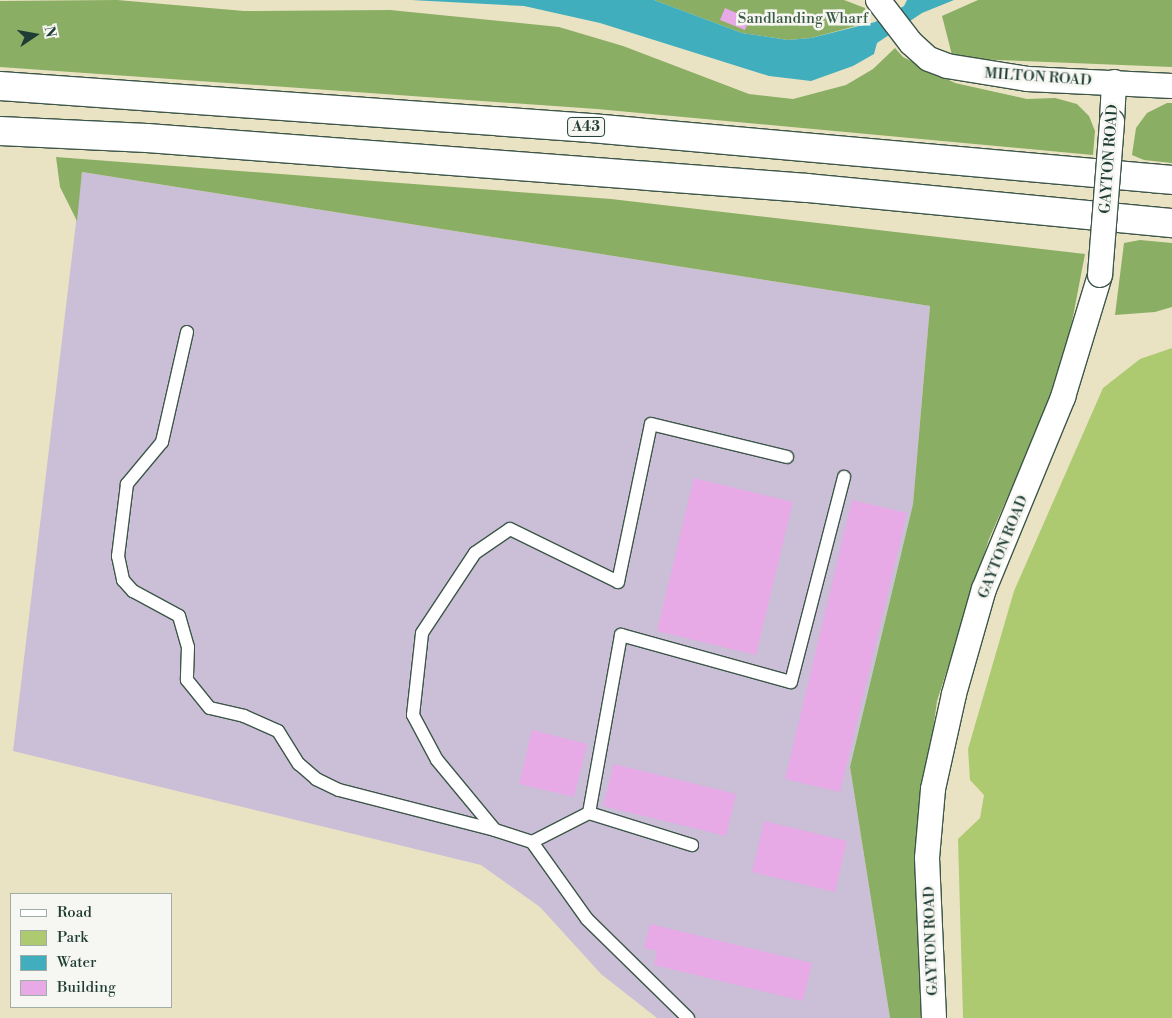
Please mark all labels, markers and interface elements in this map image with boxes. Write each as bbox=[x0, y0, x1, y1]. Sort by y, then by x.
north arrow bbox=[10, 10, 60, 60]
park label: Sandlanding Wharf bbox=[738, 10, 868, 28]
text: N bbox=[40, 25, 60, 39]
street label: MILTON ROAD bbox=[984, 64, 1092, 90]
street label: GAYTON ROAD bbox=[1096, 104, 1122, 214]
road number: A43 bbox=[566, 115, 606, 138]
street label: GAYTON ROAD bbox=[974, 493, 1032, 601]
street label: GAYTON ROAD bbox=[920, 886, 942, 996]
legend bbox=[10, 893, 172, 1008]
text: Road bbox=[57, 903, 92, 922]
text: Park bbox=[57, 928, 88, 947]
text: Water bbox=[57, 953, 96, 972]
text: Building bbox=[57, 978, 116, 997]

